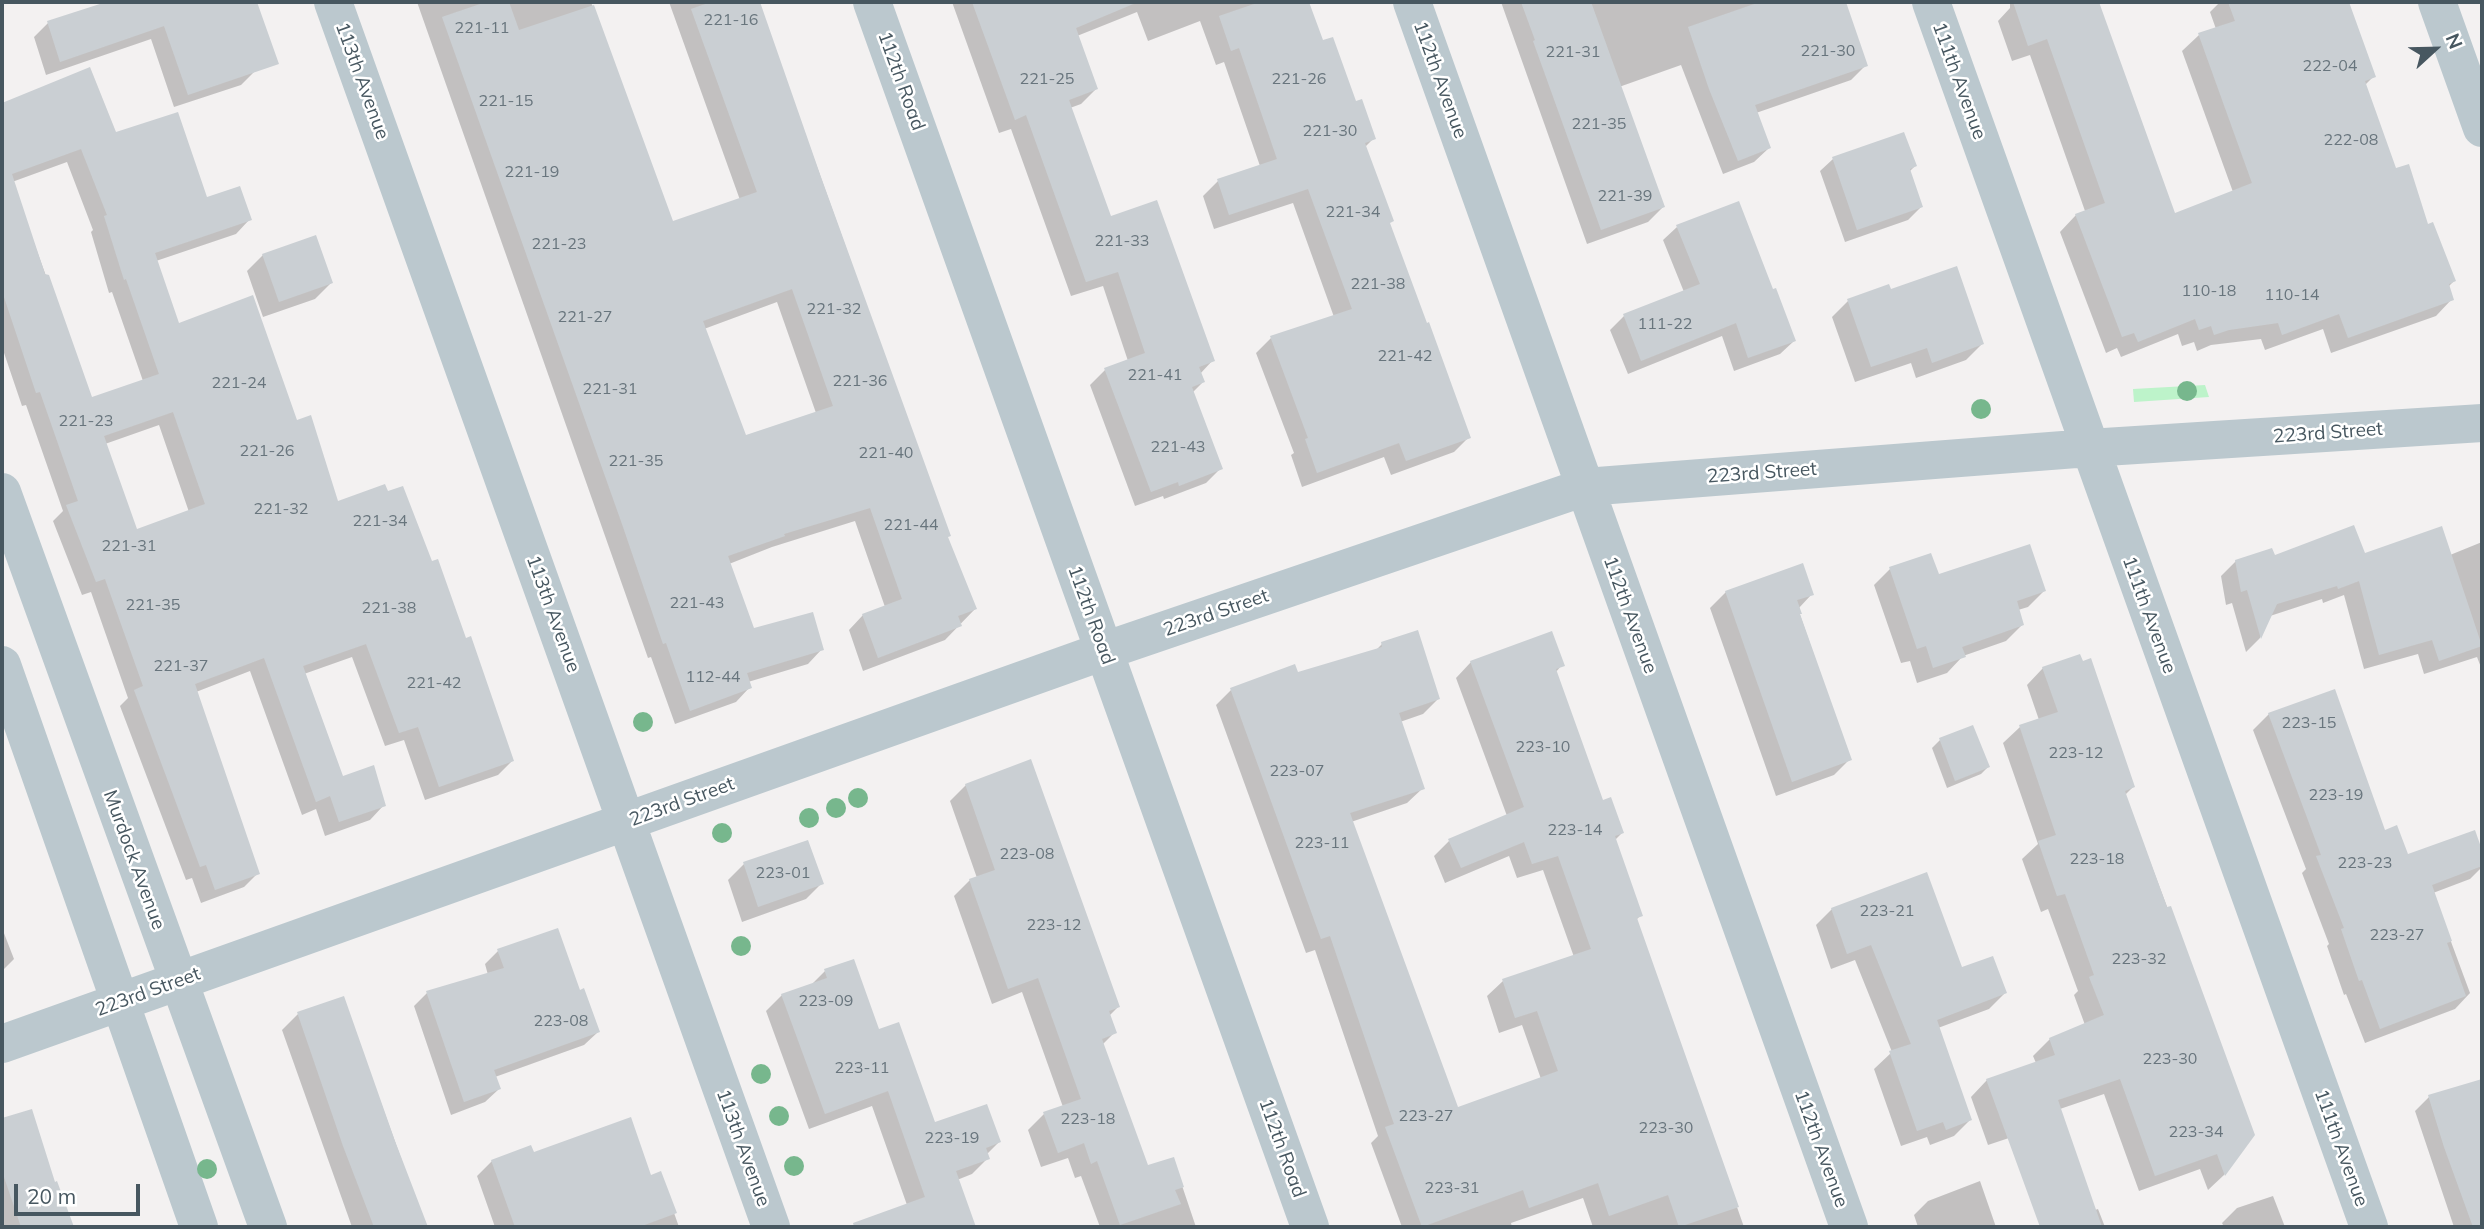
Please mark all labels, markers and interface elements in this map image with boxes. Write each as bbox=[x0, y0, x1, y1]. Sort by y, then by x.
house number: 221-16 bbox=[704, 10, 758, 30]
north arrow bbox=[2400, 14, 2470, 84]
house number: 221-11 bbox=[455, 18, 509, 38]
street label: 112th Avenue bbox=[1408, 18, 1472, 142]
street label: 113th Avenue bbox=[330, 19, 394, 143]
street label: 111th Avenue bbox=[1927, 19, 1991, 143]
street label: 112th Road bbox=[873, 28, 929, 134]
text: N bbox=[2441, 30, 2468, 52]
house number: 221-30 bbox=[1801, 41, 1855, 61]
house number: 221-31 bbox=[1546, 42, 1600, 62]
house number: 222-04 bbox=[2303, 56, 2357, 76]
house number: 221-25 bbox=[1020, 69, 1074, 89]
house number: 221-26 bbox=[1272, 69, 1326, 89]
house number: 221-15 bbox=[479, 91, 533, 111]
house number: 221-35 bbox=[1572, 114, 1626, 134]
house number: 221-30 bbox=[1303, 121, 1357, 141]
house number: 222-08 bbox=[2324, 130, 2378, 150]
house number: 221-19 bbox=[505, 162, 559, 182]
house number: 221-39 bbox=[1598, 186, 1652, 206]
house number: 221-34 bbox=[1326, 202, 1380, 222]
house number: 221-33 bbox=[1095, 231, 1149, 251]
house number: 221-23 bbox=[532, 234, 586, 254]
house number: 221-38 bbox=[1351, 274, 1405, 294]
house number: 110-18 bbox=[2182, 281, 2236, 301]
house number: 110-14 bbox=[2265, 285, 2319, 305]
house number: 221-32 bbox=[807, 299, 861, 319]
house number: 221-27 bbox=[558, 307, 612, 327]
house number: 111-22 bbox=[1638, 314, 1692, 334]
house number: 221-42 bbox=[1378, 346, 1432, 366]
house number: 221-41 bbox=[1128, 365, 1182, 385]
house number: 221-36 bbox=[833, 371, 887, 391]
house number: 221-24 bbox=[212, 373, 266, 393]
house number: 221-31 bbox=[583, 379, 637, 399]
house number: 221-23 bbox=[59, 411, 113, 431]
street label: 223rd Street bbox=[2272, 418, 2384, 448]
house number: 221-43 bbox=[1151, 437, 1205, 457]
house number: 221-26 bbox=[240, 441, 294, 461]
house number: 221-40 bbox=[859, 443, 913, 463]
house number: 221-35 bbox=[609, 451, 663, 471]
street label: 223rd Street bbox=[1706, 458, 1818, 488]
house number: 221-32 bbox=[254, 499, 308, 519]
house number: 221-34 bbox=[353, 511, 407, 531]
house number: 221-44 bbox=[884, 515, 938, 535]
house number: 221-31 bbox=[102, 536, 156, 556]
street label: 113th Avenue bbox=[521, 552, 585, 676]
street label: 112th Avenue bbox=[1598, 553, 1662, 677]
street label: 111th Avenue bbox=[2117, 553, 2181, 677]
street label: 112th Road bbox=[1063, 562, 1119, 668]
street label: 223rd Street bbox=[1160, 584, 1272, 642]
house number: 221-43 bbox=[670, 593, 724, 613]
house number: 221-35 bbox=[126, 595, 180, 615]
house number: 221-38 bbox=[362, 598, 416, 618]
house number: 221-37 bbox=[154, 656, 208, 676]
house number: 112-44 bbox=[686, 667, 740, 687]
house number: 221-42 bbox=[407, 673, 461, 693]
house number: 223-15 bbox=[2282, 713, 2336, 733]
house number: 223-10 bbox=[1516, 737, 1570, 757]
house number: 223-12 bbox=[2049, 743, 2103, 763]
house number: 223-07 bbox=[1270, 761, 1324, 781]
street label: 223rd Street bbox=[626, 772, 738, 832]
house number: 223-19 bbox=[2309, 785, 2363, 805]
street label: Murdock Avenue bbox=[98, 787, 170, 933]
house number: 223-14 bbox=[1548, 820, 1602, 840]
house number: 223-11 bbox=[1295, 833, 1349, 853]
house number: 223-08 bbox=[1000, 844, 1054, 864]
house number: 223-18 bbox=[2070, 849, 2124, 869]
house number: 223-23 bbox=[2338, 853, 2392, 873]
house number: 223-01 bbox=[756, 863, 810, 883]
house number: 223-21 bbox=[1860, 901, 1914, 921]
house number: 223-12 bbox=[1027, 915, 1081, 935]
house number: 223-27 bbox=[2370, 925, 2424, 945]
house number: 223-32 bbox=[2112, 949, 2166, 969]
street label: 223rd Street bbox=[92, 962, 204, 1022]
house number: 223-09 bbox=[799, 991, 853, 1011]
house number: 223-08 bbox=[534, 1011, 588, 1031]
house number: 223-30 bbox=[2143, 1049, 2197, 1069]
house number: 223-11 bbox=[835, 1058, 889, 1078]
street label: 113th Avenue bbox=[711, 1086, 775, 1210]
street label: 111th Avenue bbox=[2309, 1086, 2373, 1210]
street label: 112th Avenue bbox=[1789, 1087, 1853, 1211]
street label: 112th Road bbox=[1254, 1095, 1310, 1201]
house number: 223-27 bbox=[1399, 1106, 1453, 1126]
house number: 223-18 bbox=[1061, 1109, 1115, 1129]
house number: 223-30 bbox=[1639, 1118, 1693, 1138]
house number: 223-34 bbox=[2169, 1122, 2223, 1142]
house number: 223-19 bbox=[925, 1128, 979, 1148]
scale bar bbox=[18, 1170, 144, 1214]
house number: 223-31 bbox=[1425, 1178, 1479, 1198]
text: 20 m bbox=[27, 1183, 76, 1209]

